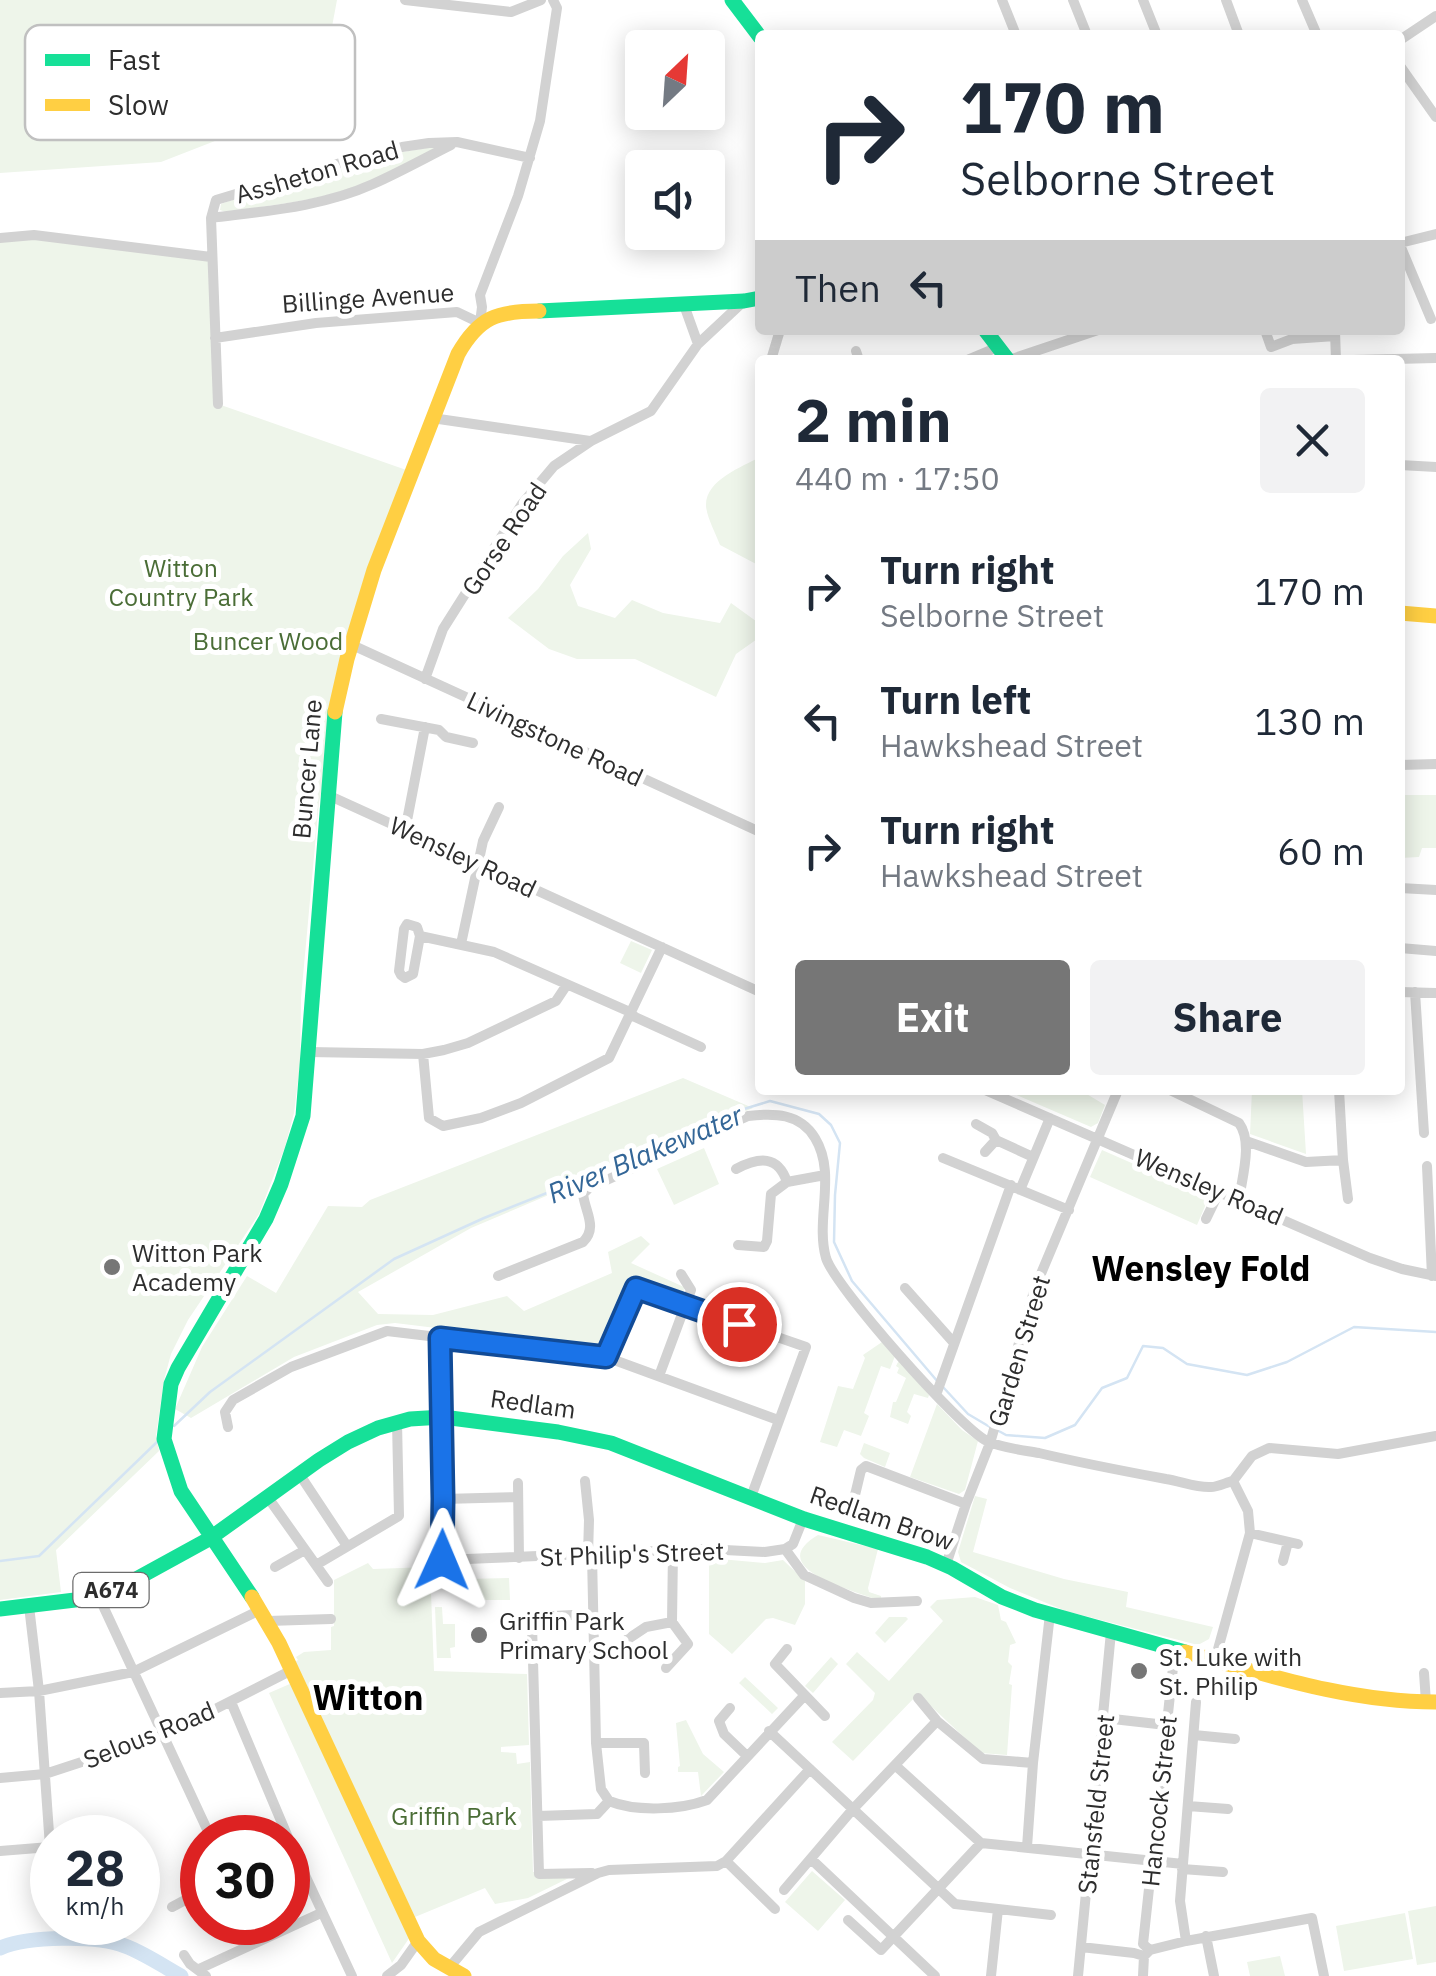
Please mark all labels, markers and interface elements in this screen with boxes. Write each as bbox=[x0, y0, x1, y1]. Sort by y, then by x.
legend bbox=[25, 25, 355, 140]
north arrow bbox=[625, 30, 725, 130]
map controls bbox=[625, 30, 725, 250]
text: Fast bbox=[108, 41, 161, 78]
text: 170 m bbox=[960, 61, 1165, 152]
icon: right bbox=[795, 70, 925, 200]
text: Slow bbox=[108, 86, 169, 123]
street label: Assheton Road bbox=[231, 132, 402, 211]
text: Selborne Street bbox=[960, 149, 1275, 207]
button: sound bbox=[625, 150, 725, 250]
icon: left bbox=[901, 260, 956, 315]
text: Then bbox=[795, 263, 881, 312]
street label: Billinge Avenue bbox=[281, 275, 455, 320]
text: 2 min bbox=[795, 380, 952, 459]
button: close bbox=[1260, 388, 1365, 493]
text: 440 m · 17:50 bbox=[795, 457, 1000, 499]
street label: Gorse Road bbox=[454, 476, 554, 602]
text: Turn right bbox=[880, 545, 1055, 594]
park label: Witton Country Park bbox=[108, 551, 254, 613]
icon: right bbox=[795, 563, 850, 618]
text: 170 m bbox=[1254, 566, 1365, 615]
text: Selborne Street bbox=[880, 594, 1104, 636]
park label: Buncer Wood bbox=[193, 624, 343, 657]
text: Turn left bbox=[880, 675, 1031, 724]
street label: Livingstone Road bbox=[462, 683, 649, 794]
icon: left bbox=[795, 693, 850, 748]
text: 130 m bbox=[1254, 696, 1365, 745]
street label: Buncer Lane bbox=[284, 698, 329, 840]
text: Hawkshead Street bbox=[880, 724, 1143, 766]
text: Turn right bbox=[880, 805, 1055, 854]
street label: Wensley Road bbox=[385, 808, 542, 905]
icon: right bbox=[795, 823, 850, 878]
text: 60 m bbox=[1277, 826, 1365, 875]
text: Hawkshead Street bbox=[880, 854, 1143, 896]
button: Exit bbox=[795, 960, 1070, 1075]
button: Share bbox=[1090, 960, 1365, 1075]
water label: River Blakewater bbox=[541, 1095, 749, 1211]
street label: Wensley Road bbox=[1130, 1140, 1288, 1233]
place label: Witton Park Academy bbox=[132, 1236, 262, 1298]
district label: Wensley Fold bbox=[1091, 1245, 1311, 1291]
marker: Witton Park Academy bbox=[101, 1256, 123, 1278]
street label: Garden Street bbox=[980, 1271, 1057, 1431]
pin bbox=[697, 1282, 782, 1367]
icon: arrive bbox=[712, 1297, 767, 1352]
street label: Redlam bbox=[488, 1381, 578, 1426]
street label: Redlam Brow bbox=[806, 1477, 959, 1558]
position arrow bbox=[390, 1508, 494, 1612]
street label: St Philip's Street bbox=[539, 1534, 725, 1573]
road number: A674 bbox=[74, 1573, 148, 1607]
place label: Griffin Park Primary School bbox=[499, 1604, 669, 1666]
marker: Griffin Park Primary School bbox=[468, 1624, 490, 1646]
place label: St. Luke with St. Philip bbox=[1159, 1640, 1302, 1702]
marker: St. Luke with St. Philip bbox=[1128, 1660, 1150, 1682]
district label: Witton bbox=[312, 1674, 424, 1720]
street label: Selous Road bbox=[78, 1693, 219, 1776]
street label: Stansfeld Street bbox=[1070, 1713, 1121, 1895]
street label: Hancock Street bbox=[1133, 1714, 1184, 1888]
park label: Griffin Park bbox=[391, 1799, 517, 1832]
speed limit sign: 30 bbox=[180, 1815, 310, 1945]
text: 28 bbox=[65, 1835, 125, 1900]
text: km/h bbox=[66, 1889, 124, 1922]

